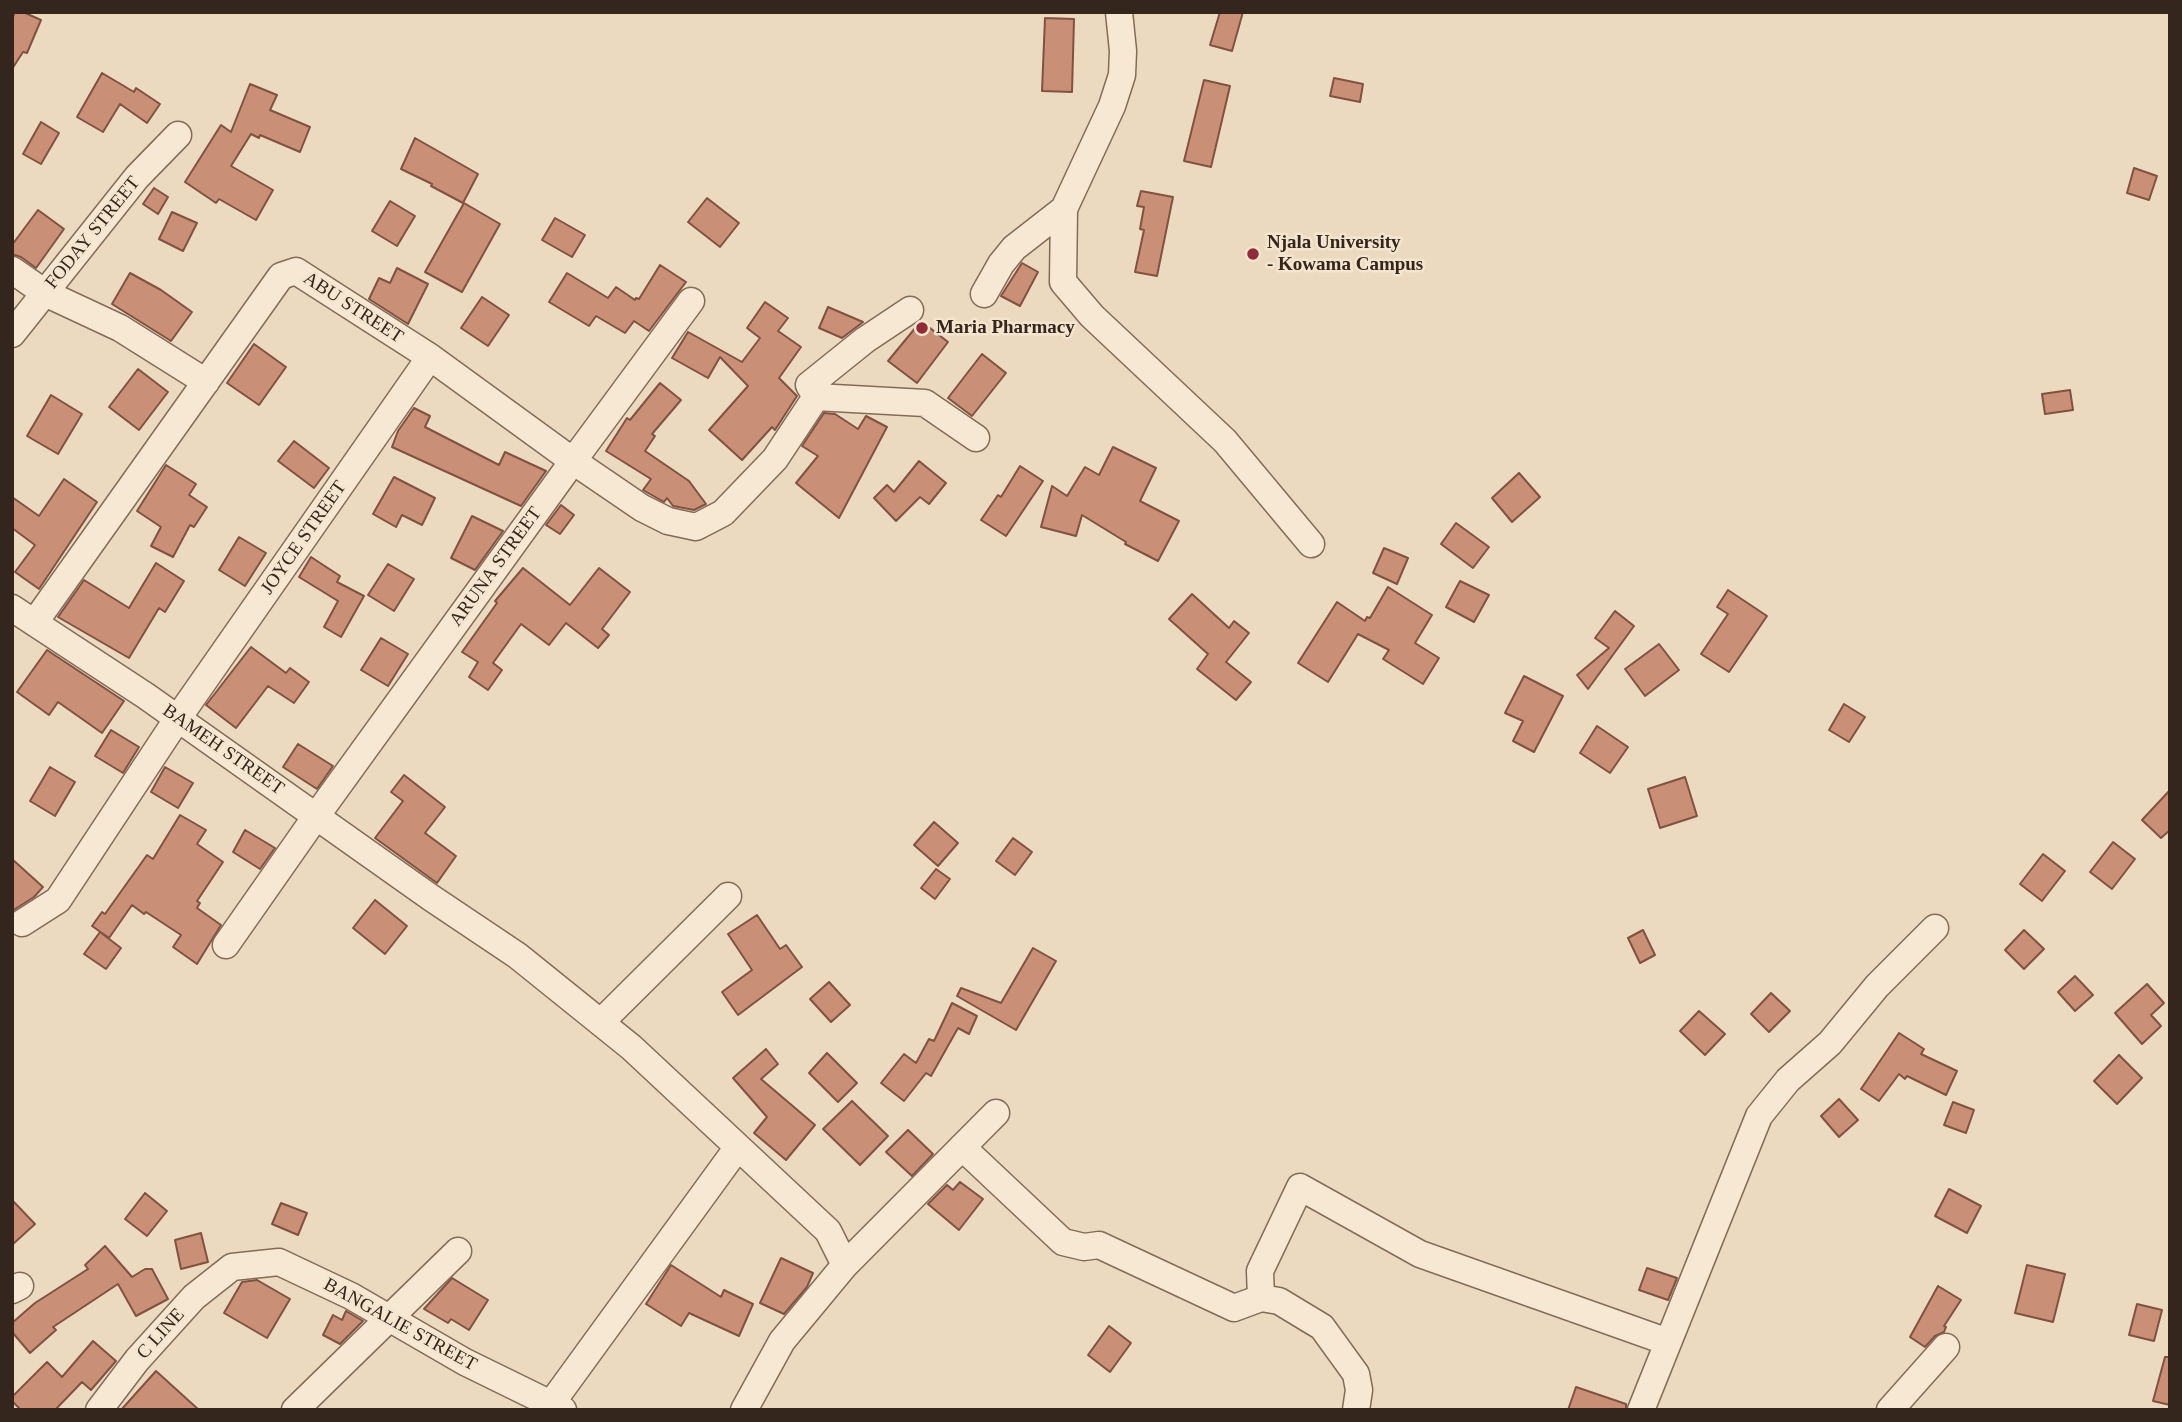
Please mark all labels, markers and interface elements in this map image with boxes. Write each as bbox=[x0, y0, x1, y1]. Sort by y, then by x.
street label: FODAY STREET bbox=[41, 172, 145, 294]
place label: Njala University - Kowama Campus bbox=[1267, 232, 1423, 276]
marker: Njala University - Kowama Campus bbox=[1245, 246, 1261, 262]
street label: ABU STREET bbox=[299, 267, 407, 349]
place label: Maria Pharmacy bbox=[936, 317, 1075, 339]
marker: Maria Pharmacy bbox=[914, 320, 930, 336]
street label: JOYCE STREET bbox=[256, 477, 352, 599]
street label: ARUNA STREET bbox=[445, 503, 547, 631]
street label: BAMEH STREET bbox=[158, 700, 288, 800]
street label: BANGALIE STREET bbox=[319, 1273, 481, 1377]
street label: C LINE bbox=[132, 1304, 190, 1364]

